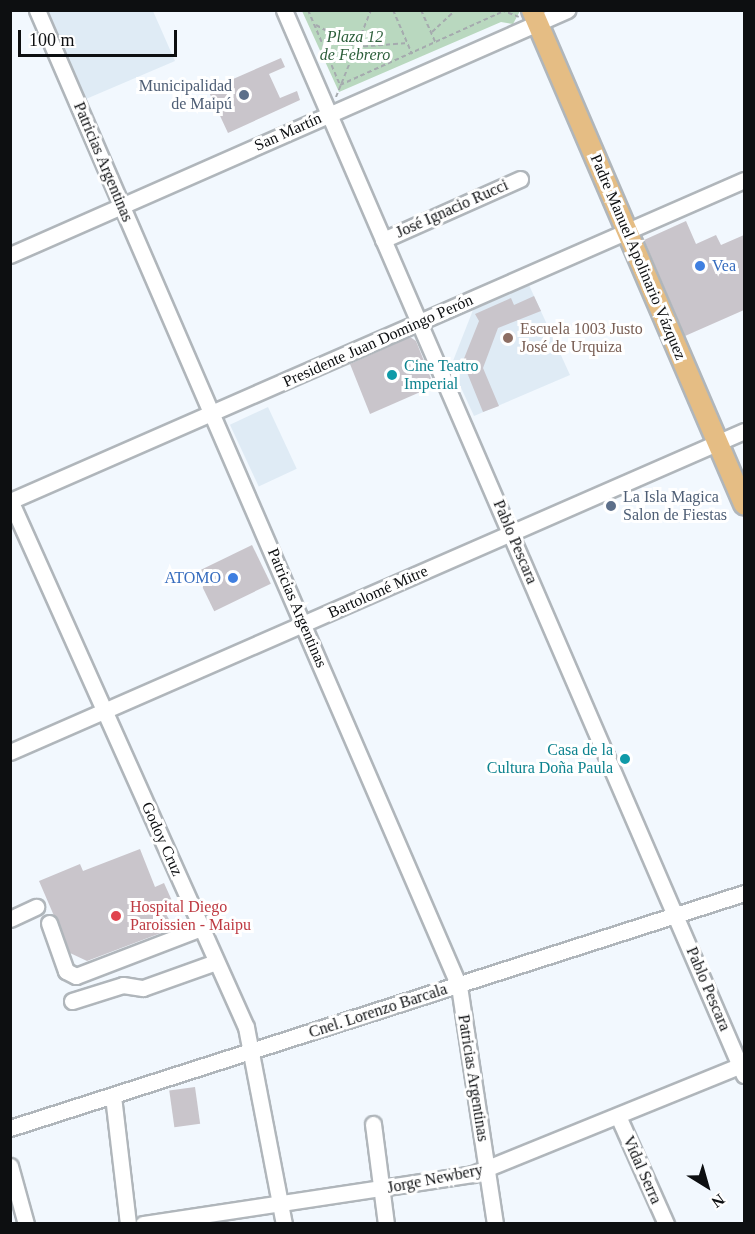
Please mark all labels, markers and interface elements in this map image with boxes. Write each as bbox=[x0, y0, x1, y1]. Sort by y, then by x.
scale bar bbox=[21, 18, 180, 56]
park label: Plaza 12 de Febrero bbox=[320, 27, 390, 65]
text: 100 m bbox=[29, 30, 75, 50]
place label: Municipalidad de Maipú bbox=[139, 76, 232, 114]
marker: Municipalidad de Maipú bbox=[237, 88, 251, 102]
street label: Patricias Argentinas bbox=[69, 99, 137, 225]
street label: San Martín bbox=[251, 109, 325, 155]
street label: Padre Manuel Apolinario Vázquez bbox=[586, 151, 690, 363]
street label: José Ignacio Rucci bbox=[393, 176, 511, 242]
place label: Vea bbox=[712, 256, 736, 276]
marker: Vea bbox=[693, 259, 707, 273]
street label: Presidente Juan Domingo Perón bbox=[280, 290, 476, 392]
place label: Escuela 1003 Justo José de Urquiza bbox=[520, 319, 643, 357]
marker: Escuela 1003 Justo José de Urquiza bbox=[501, 331, 515, 345]
place label: Cine Teatro Imperial bbox=[404, 356, 479, 394]
marker: Cine Teatro Imperial bbox=[385, 368, 399, 382]
place label: La Isla Magica Salon de Fiestas bbox=[623, 487, 727, 525]
street label: Pablo Pescara bbox=[489, 497, 541, 587]
marker: La Isla Magica Salon de Fiestas bbox=[604, 499, 618, 513]
street label: Patricias Argentinas bbox=[263, 545, 331, 671]
street label: Bartolomé Mitre bbox=[325, 561, 431, 623]
place label: ATOMO bbox=[164, 568, 221, 588]
marker: ATOMO bbox=[226, 571, 240, 585]
place label: Casa de la Cultura Doña Paula bbox=[487, 740, 613, 778]
marker: Casa de la Cultura Doña Paula bbox=[618, 752, 632, 766]
street label: Godoy Cruz bbox=[137, 799, 187, 879]
place label: Hospital Diego Paroissien - Maipu bbox=[130, 897, 251, 935]
marker: Hospital Diego Paroissien - Maipu bbox=[107, 907, 125, 925]
street label: Pablo Pescara bbox=[682, 944, 734, 1034]
street label: Cnel. Lorenzo Barcala bbox=[306, 980, 450, 1042]
street label: Patricias Argentinas bbox=[453, 1013, 493, 1143]
street label: Vidal Serra bbox=[619, 1133, 665, 1207]
north arrow bbox=[677, 1156, 737, 1216]
street label: Jorge Newbery bbox=[386, 1160, 484, 1198]
text: N bbox=[708, 1191, 728, 1211]

